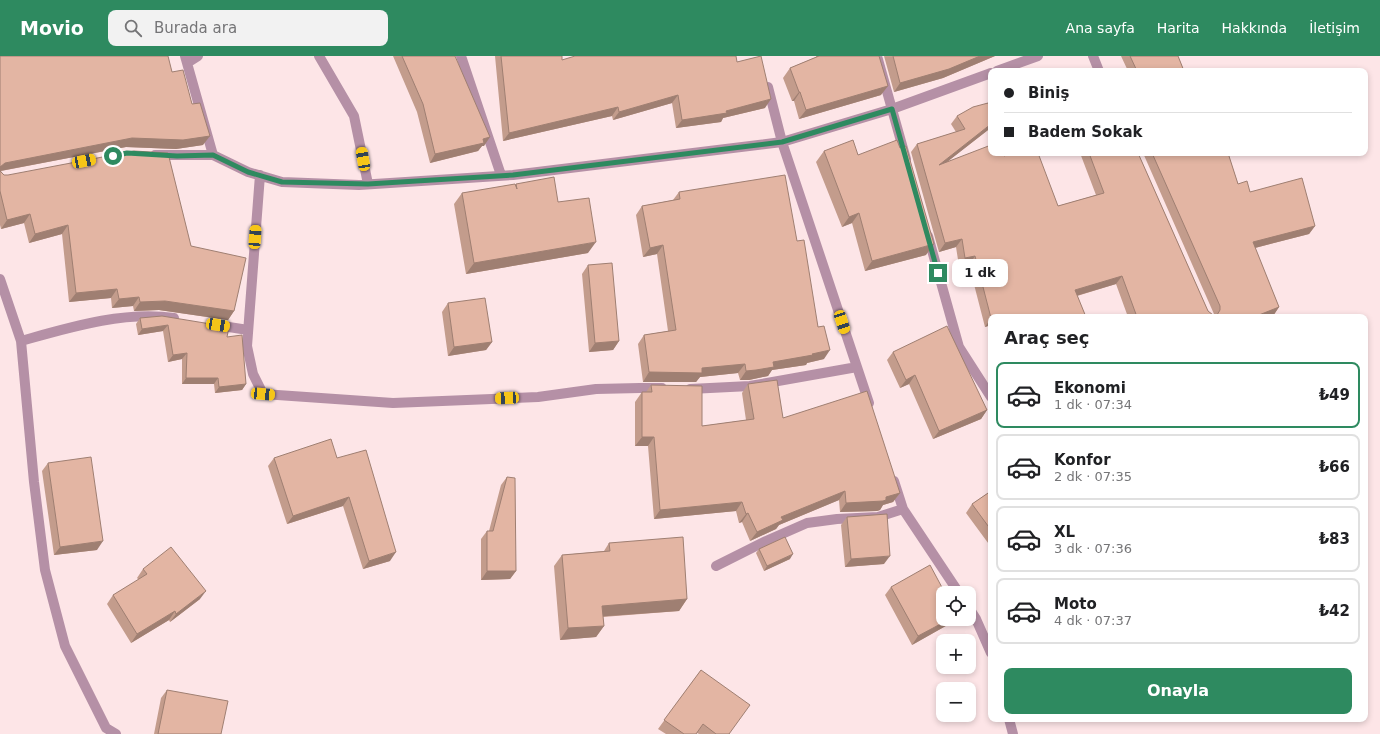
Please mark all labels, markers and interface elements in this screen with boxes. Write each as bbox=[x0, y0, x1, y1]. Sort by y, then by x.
search box bbox=[108, 10, 388, 46]
text: Movio bbox=[20, 17, 84, 39]
icon: search bbox=[122, 17, 144, 39]
text: Burada ara bbox=[154, 19, 237, 37]
text: Ana sayfa bbox=[1066, 20, 1135, 36]
text: Harita bbox=[1157, 20, 1200, 36]
text: Hakkında bbox=[1222, 20, 1287, 36]
text: İletişim bbox=[1309, 20, 1360, 36]
text: Biniş bbox=[1028, 84, 1069, 102]
text: Badem Sokak bbox=[1028, 123, 1143, 141]
car bbox=[355, 146, 371, 172]
route start bbox=[104, 147, 122, 165]
car bbox=[71, 153, 97, 169]
car bbox=[248, 225, 262, 249]
callout: 1 dk bbox=[952, 259, 1008, 287]
route end bbox=[929, 264, 947, 282]
text: 1 dk bbox=[964, 265, 996, 280]
car bbox=[833, 309, 851, 335]
car bbox=[205, 317, 231, 333]
text: Araç seç bbox=[1004, 327, 1089, 348]
icon: car bbox=[1006, 377, 1042, 413]
text: Ekonomi bbox=[1054, 379, 1126, 397]
text: ₺49 bbox=[1319, 386, 1350, 404]
car bbox=[251, 387, 275, 401]
car bbox=[495, 391, 519, 405]
text: 1 dk · 07:34 bbox=[1054, 397, 1132, 412]
icon: car bbox=[1006, 449, 1042, 485]
text: Konfor bbox=[1054, 451, 1111, 469]
text: ₺66 bbox=[1319, 458, 1350, 476]
text: 2 dk · 07:35 bbox=[1054, 469, 1132, 484]
icon: car bbox=[1006, 521, 1042, 557]
text: XL bbox=[1054, 523, 1075, 541]
text: ₺83 bbox=[1319, 530, 1350, 548]
text: 3 dk · 07:36 bbox=[1054, 541, 1132, 556]
map controls bbox=[936, 586, 976, 722]
button: locate bbox=[936, 586, 976, 626]
icon: car bbox=[1006, 593, 1042, 629]
text: Moto bbox=[1054, 595, 1097, 613]
text: ₺42 bbox=[1319, 602, 1350, 620]
text: 4 dk · 07:37 bbox=[1054, 613, 1132, 628]
button: + bbox=[936, 634, 976, 674]
button: Onayla bbox=[1004, 668, 1352, 714]
button: − bbox=[936, 682, 976, 722]

